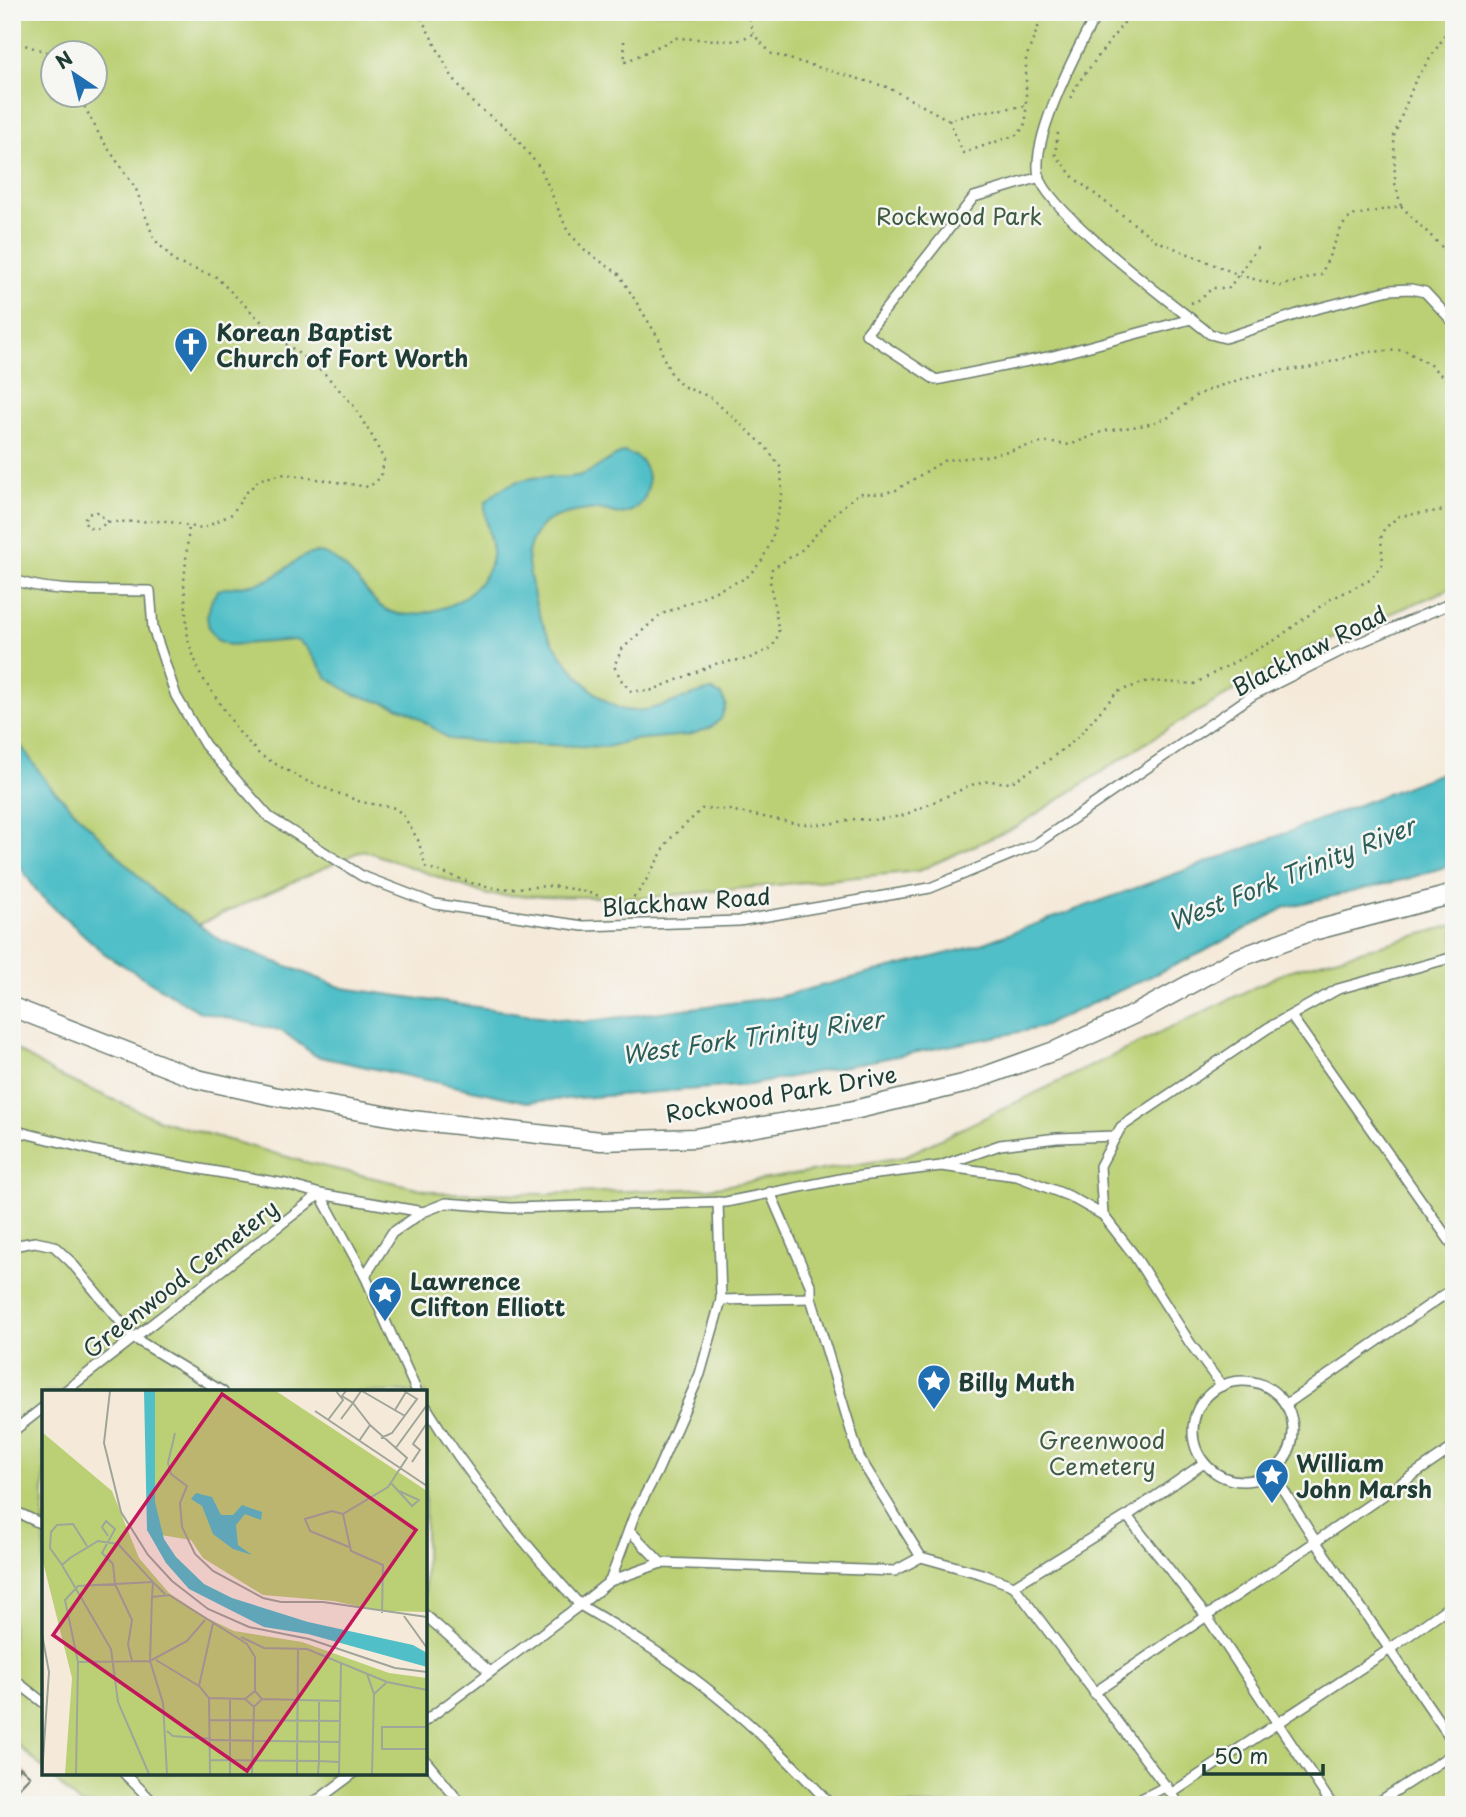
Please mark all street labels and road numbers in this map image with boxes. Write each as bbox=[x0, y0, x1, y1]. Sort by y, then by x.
street label: Blackhaw Road bbox=[1226, 596, 1392, 704]
street label: Blackhaw Road bbox=[600, 878, 772, 924]
street label: Rockwood Park Drive bbox=[663, 1055, 899, 1131]
street label: Greenwood Cemetery bbox=[74, 1190, 286, 1366]

